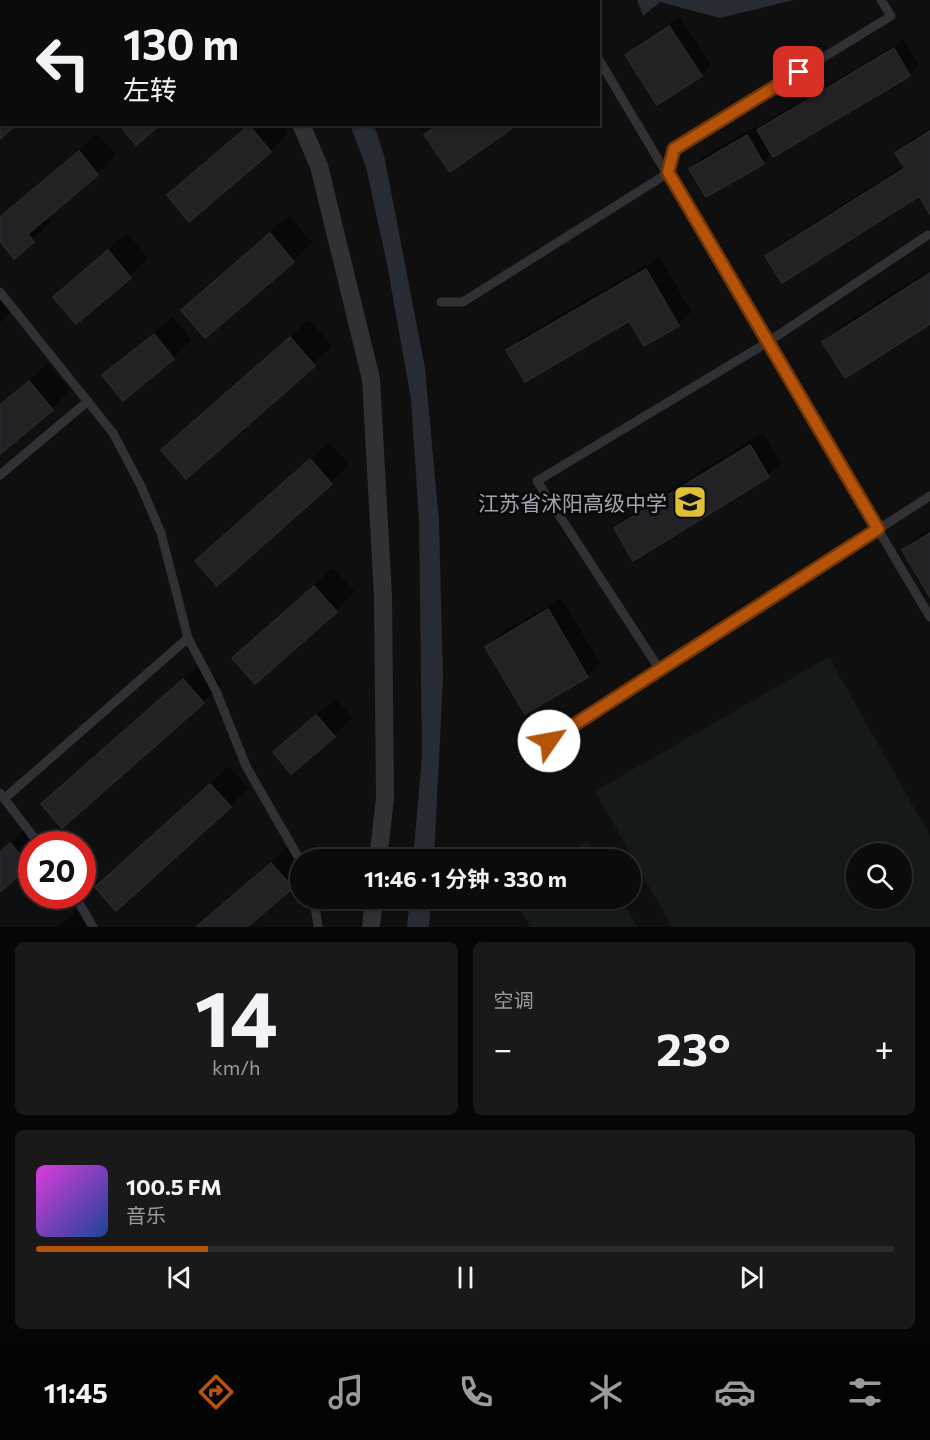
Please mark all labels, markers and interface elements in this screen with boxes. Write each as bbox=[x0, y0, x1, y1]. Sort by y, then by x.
text: 130 m bbox=[123, 17, 239, 69]
icon: left bbox=[24, 24, 102, 102]
pin bbox=[773, 46, 824, 97]
icon: arrive bbox=[782, 55, 815, 88]
text: 左转 bbox=[123, 73, 177, 106]
school or university icon: 江苏省沭阳高级中学 bbox=[672, 484, 708, 520]
place label: 江苏省沭阳高级中学 bbox=[478, 490, 667, 515]
position arrow bbox=[517, 709, 581, 773]
speed limit sign: 20 bbox=[18, 831, 96, 909]
map controls bbox=[846, 843, 912, 909]
button: search bbox=[846, 843, 912, 909]
text: 11:46 · 1 分钟 · 330 m bbox=[364, 865, 567, 892]
text: 14 bbox=[195, 968, 278, 1063]
text: 空调 bbox=[494, 988, 534, 1012]
text: 23° bbox=[656, 1020, 731, 1075]
text: − bbox=[494, 1027, 512, 1068]
text: + bbox=[875, 1027, 894, 1068]
text: km/h bbox=[212, 1055, 261, 1079]
text: 100.5 FM bbox=[126, 1173, 222, 1200]
text: 音乐 bbox=[126, 1203, 166, 1227]
icon: previous bbox=[163, 1261, 196, 1294]
icon: pause bbox=[449, 1261, 482, 1294]
icon: next bbox=[735, 1261, 768, 1294]
icon: directions bbox=[195, 1371, 237, 1413]
icon: music bbox=[325, 1371, 367, 1413]
icon: phone bbox=[455, 1371, 497, 1413]
icon: climate bbox=[585, 1371, 627, 1413]
icon: car bbox=[714, 1371, 756, 1413]
icon: filters bbox=[844, 1371, 886, 1413]
text: 11:45 bbox=[44, 1376, 108, 1409]

